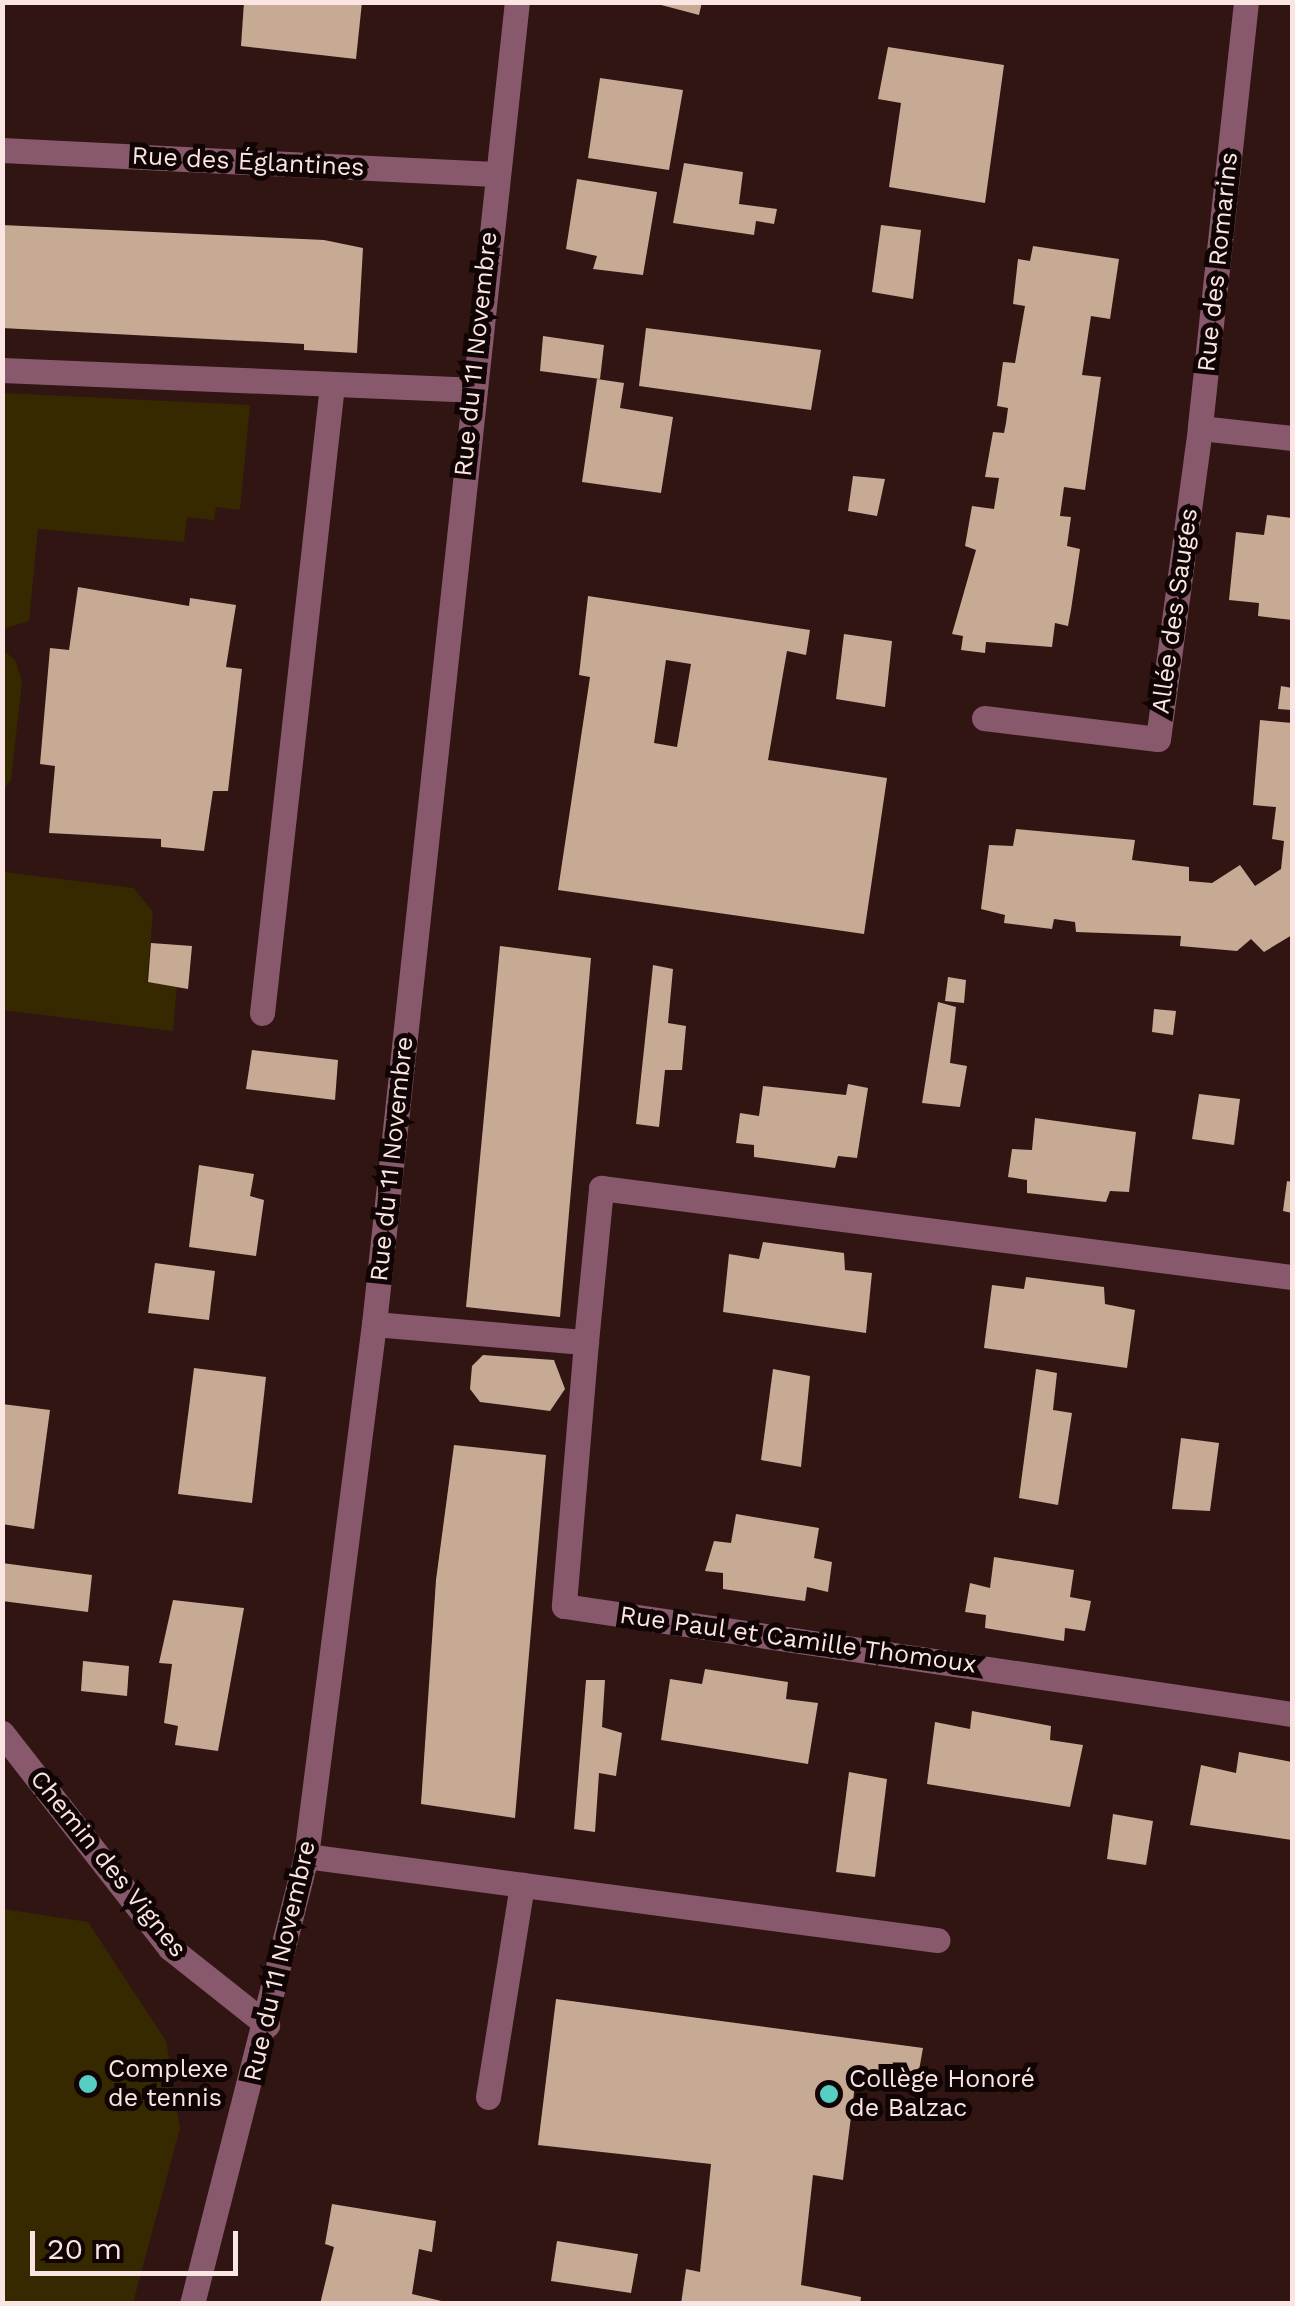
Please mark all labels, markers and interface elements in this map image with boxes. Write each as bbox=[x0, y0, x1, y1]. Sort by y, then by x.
street label: Rue des Églantines bbox=[131, 141, 365, 183]
street label: Rue des Romarins bbox=[1192, 150, 1244, 374]
street label: Rue du 11 Novembre bbox=[448, 230, 504, 478]
street label: Allée des Sauges bbox=[1146, 506, 1204, 716]
street label: Rue du 11 Novembre bbox=[364, 1035, 420, 1283]
street label: Rue Paul et Camille Thomoux bbox=[617, 1600, 979, 1680]
street label: Chemin des Vignes bbox=[23, 1764, 193, 1964]
street label: Rue du 11 Novembre bbox=[238, 1837, 322, 2085]
place label: Complexe de tennis bbox=[108, 2055, 228, 2114]
place label: Collège Honoré de Balzac bbox=[849, 2065, 1035, 2124]
marker: Complexe de tennis bbox=[77, 2073, 99, 2095]
marker: Collège Honoré de Balzac bbox=[818, 2083, 840, 2105]
scale bar bbox=[35, 2211, 242, 2273]
text: 20 m bbox=[47, 2231, 122, 2266]

